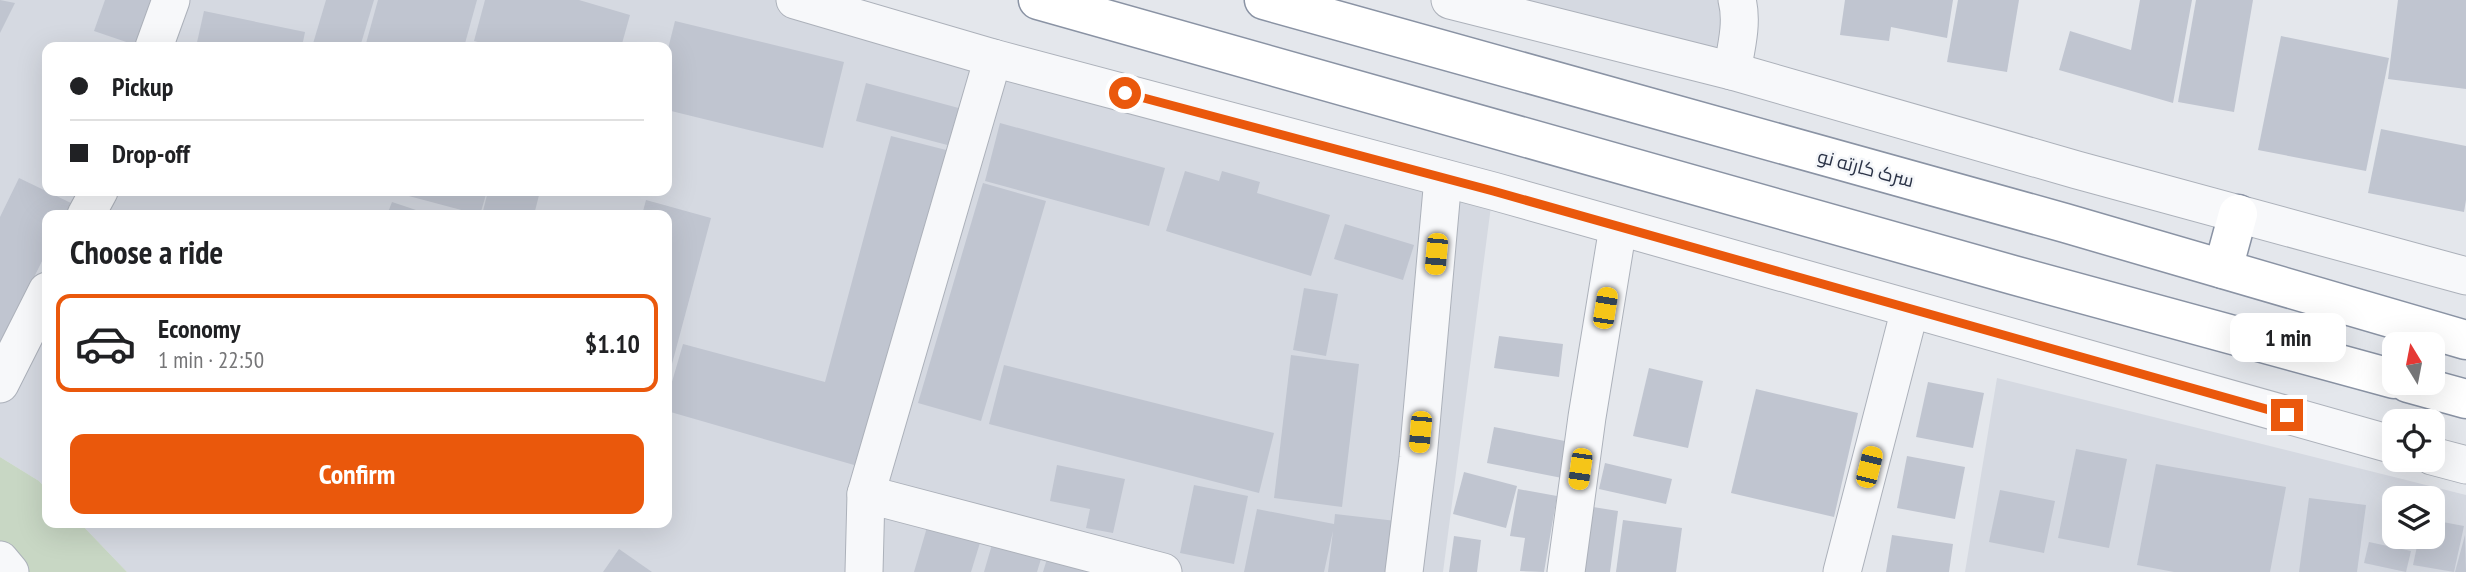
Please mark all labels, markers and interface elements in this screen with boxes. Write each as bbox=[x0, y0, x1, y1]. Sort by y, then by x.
text: Pickup bbox=[112, 70, 173, 103]
route start bbox=[1109, 77, 1141, 109]
text: Drop-off bbox=[112, 137, 190, 170]
street label: سرک کارته نو bbox=[1815, 144, 1917, 192]
text: Choose a ride bbox=[70, 231, 223, 273]
car bbox=[1424, 232, 1449, 276]
car bbox=[1592, 286, 1619, 330]
icon: car bbox=[74, 312, 137, 375]
text: Economy bbox=[158, 312, 240, 345]
callout: 1 min bbox=[2229, 314, 2345, 362]
text: 1 min bbox=[2265, 323, 2311, 352]
text: $1.10 bbox=[585, 327, 640, 360]
north arrow bbox=[2382, 332, 2445, 396]
map controls bbox=[2382, 332, 2445, 549]
text: 1 min · 22:50 bbox=[158, 345, 264, 374]
route end bbox=[2271, 399, 2303, 431]
button: locate bbox=[2382, 409, 2445, 472]
car bbox=[1408, 410, 1433, 454]
button: Confirm bbox=[70, 434, 644, 514]
car bbox=[1854, 444, 1885, 490]
car bbox=[1567, 447, 1594, 491]
button: layers bbox=[2382, 486, 2445, 549]

